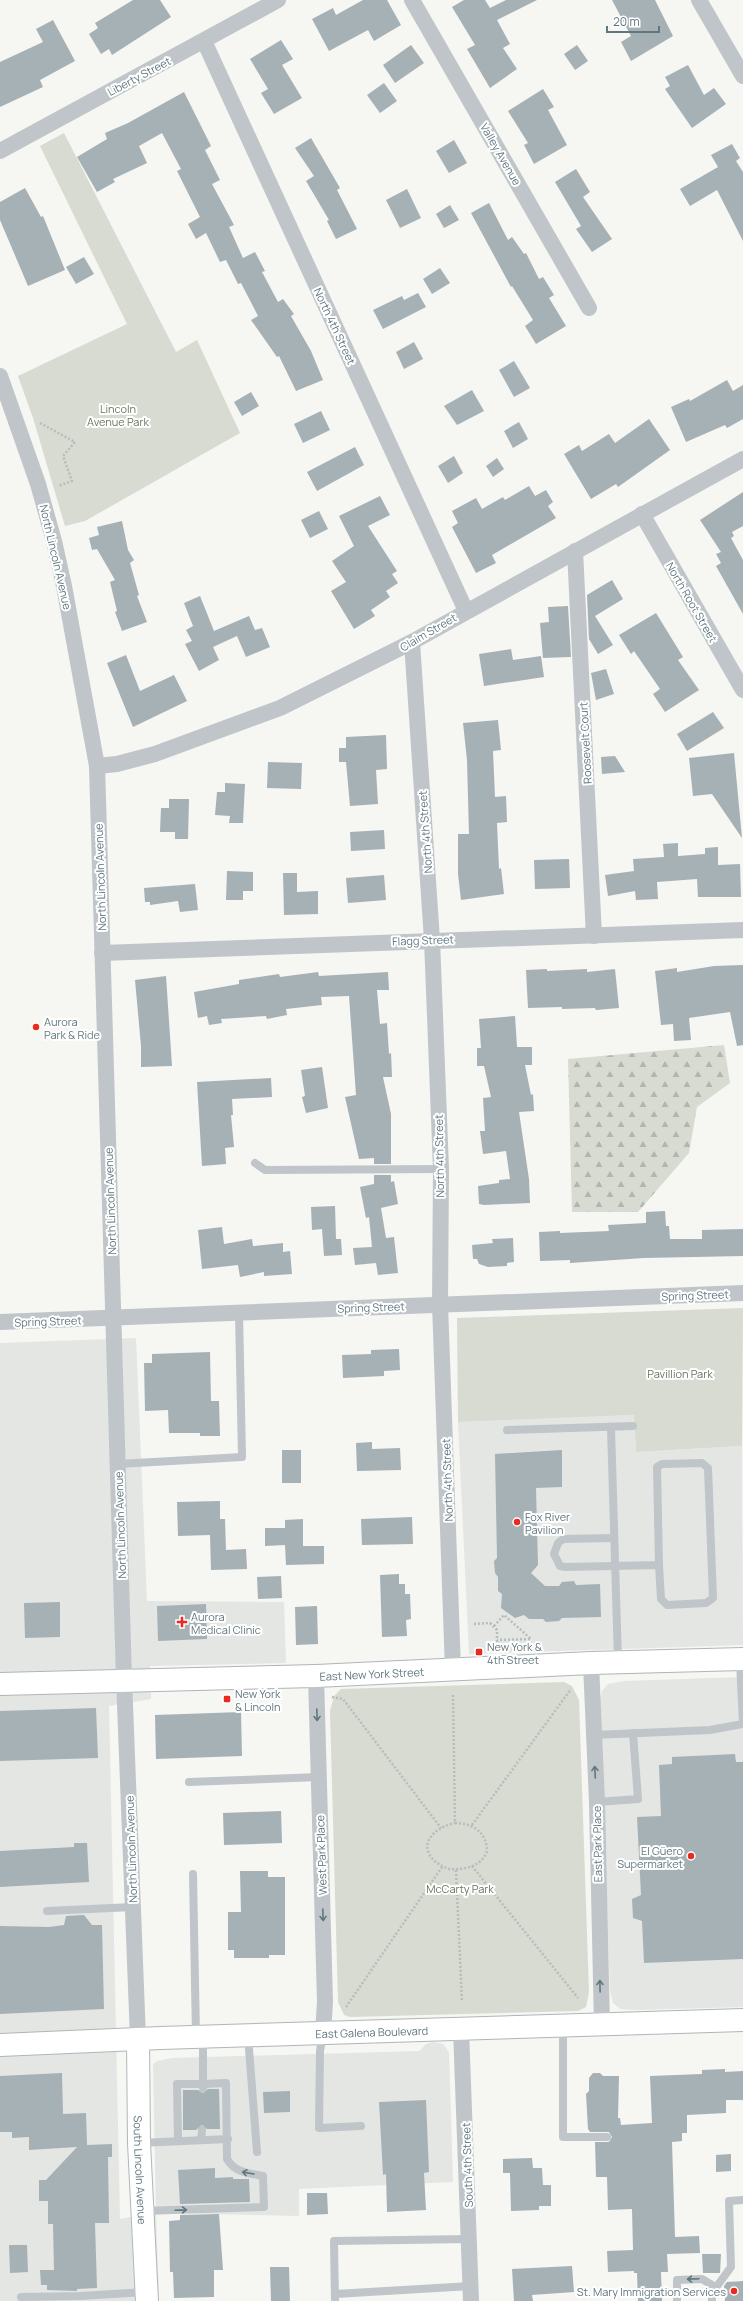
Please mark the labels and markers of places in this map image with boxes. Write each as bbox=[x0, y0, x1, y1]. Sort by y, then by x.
place label: Aurora Park & Ride bbox=[44, 1014, 101, 1042]
marker: Aurora Park & Ride bbox=[31, 1022, 41, 1032]
place label: Fox River Pavilion bbox=[525, 1509, 570, 1537]
marker: Fox River Pavilion bbox=[512, 1517, 522, 1527]
place label: Aurora Medical Clinic bbox=[191, 1609, 261, 1637]
marker: Aurora Medical Clinic bbox=[176, 1616, 188, 1628]
place label: New York & 4th Street bbox=[487, 1639, 543, 1667]
marker: New York & 4th Street bbox=[474, 1647, 484, 1657]
place label: New York & Lincoln bbox=[235, 1686, 281, 1714]
marker: New York & Lincoln bbox=[222, 1694, 232, 1704]
place label: El Güero Supermarket bbox=[617, 1843, 683, 1871]
marker: El Güero Supermarket bbox=[686, 1851, 696, 1861]
place label: St. Mary Immigration Services bbox=[577, 2284, 726, 2299]
marker: St. Mary Immigration Services bbox=[729, 2286, 739, 2296]

